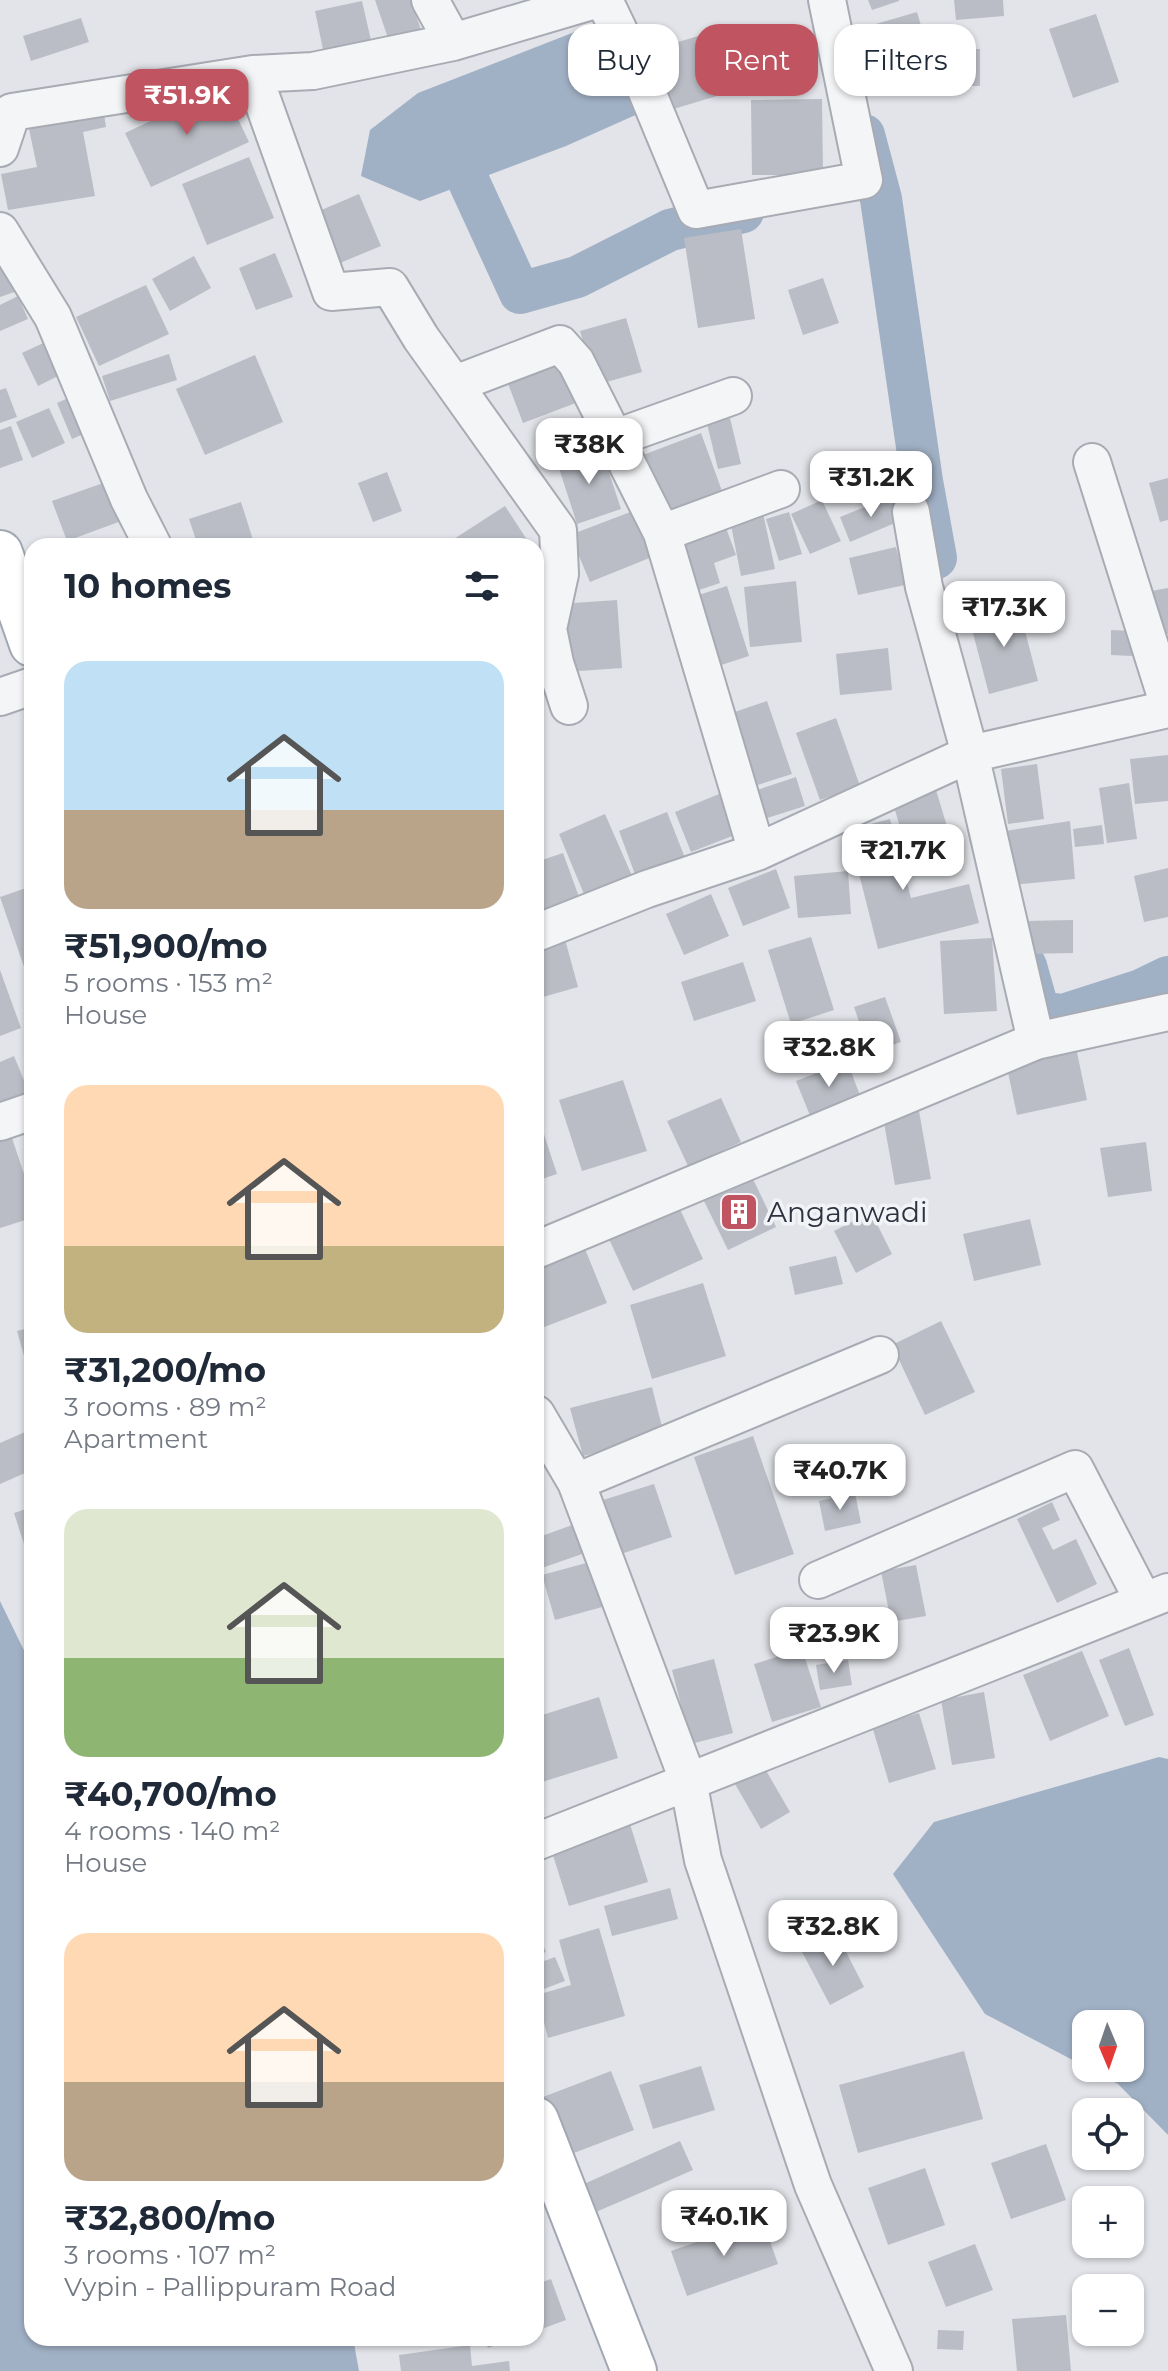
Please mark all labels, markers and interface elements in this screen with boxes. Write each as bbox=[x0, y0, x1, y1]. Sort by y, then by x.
chip: Buy bbox=[568, 24, 679, 96]
chip: Rent bbox=[695, 24, 818, 96]
chip: Filters bbox=[834, 24, 976, 96]
pin: ₹51.9K bbox=[122, 69, 252, 137]
text: ₹51.9K bbox=[143, 79, 231, 111]
pin: ₹38K bbox=[542, 418, 636, 486]
text: ₹38K bbox=[554, 428, 624, 460]
pin: ₹31.2K bbox=[806, 451, 936, 519]
text: ₹31.2K bbox=[828, 461, 914, 493]
icon: filters bbox=[460, 564, 504, 608]
text: 10 homes bbox=[64, 565, 231, 607]
pin: ₹17.3K bbox=[939, 581, 1069, 649]
text: ₹17.3K bbox=[961, 591, 1047, 623]
icon: home bbox=[212, 713, 356, 857]
pin: ₹21.7K bbox=[838, 824, 968, 892]
text: ₹21.7K bbox=[860, 834, 946, 866]
text: ₹51,900/mo bbox=[64, 925, 267, 967]
text: 5 rooms · 153 m² bbox=[64, 967, 273, 999]
text: House bbox=[64, 999, 147, 1031]
pin: ₹32.8K bbox=[764, 1021, 894, 1089]
text: ₹32.8K bbox=[782, 1031, 876, 1063]
icon: home bbox=[212, 1137, 356, 1281]
building icon: Anganwadi bbox=[718, 1191, 760, 1233]
place label: Anganwadi bbox=[767, 1195, 927, 1229]
text: ₹31,200/mo bbox=[64, 1349, 266, 1391]
text: 3 rooms · 89 m² bbox=[64, 1391, 267, 1423]
text: Apartment bbox=[64, 1423, 208, 1455]
pin: ₹40.7K bbox=[775, 1444, 905, 1512]
text: ₹40.7K bbox=[793, 1454, 887, 1486]
icon: home bbox=[212, 1561, 356, 1705]
pin: ₹23.9K bbox=[769, 1607, 899, 1675]
text: ₹23.9K bbox=[788, 1617, 880, 1649]
text: ₹40,700/mo bbox=[64, 1773, 277, 1815]
text: 4 rooms · 140 m² bbox=[64, 1815, 281, 1847]
text: House bbox=[64, 1847, 147, 1879]
pin: ₹32.8K bbox=[768, 1900, 898, 1968]
text: ₹32.8K bbox=[786, 1910, 880, 1942]
icon: home bbox=[212, 1985, 356, 2129]
north arrow bbox=[1072, 2010, 1144, 2082]
map controls bbox=[1072, 2010, 1144, 2346]
button: locate bbox=[1072, 2098, 1144, 2170]
button: + bbox=[1072, 2186, 1144, 2258]
pin: ₹40.1K bbox=[659, 2190, 789, 2258]
text: ₹32,800/mo bbox=[64, 2197, 275, 2239]
text: ₹40.1K bbox=[680, 2200, 768, 2232]
text: 3 rooms · 107 m² bbox=[64, 2239, 276, 2271]
text: Vypin - Pallippuram Road bbox=[64, 2271, 396, 2303]
button: − bbox=[1072, 2274, 1144, 2346]

